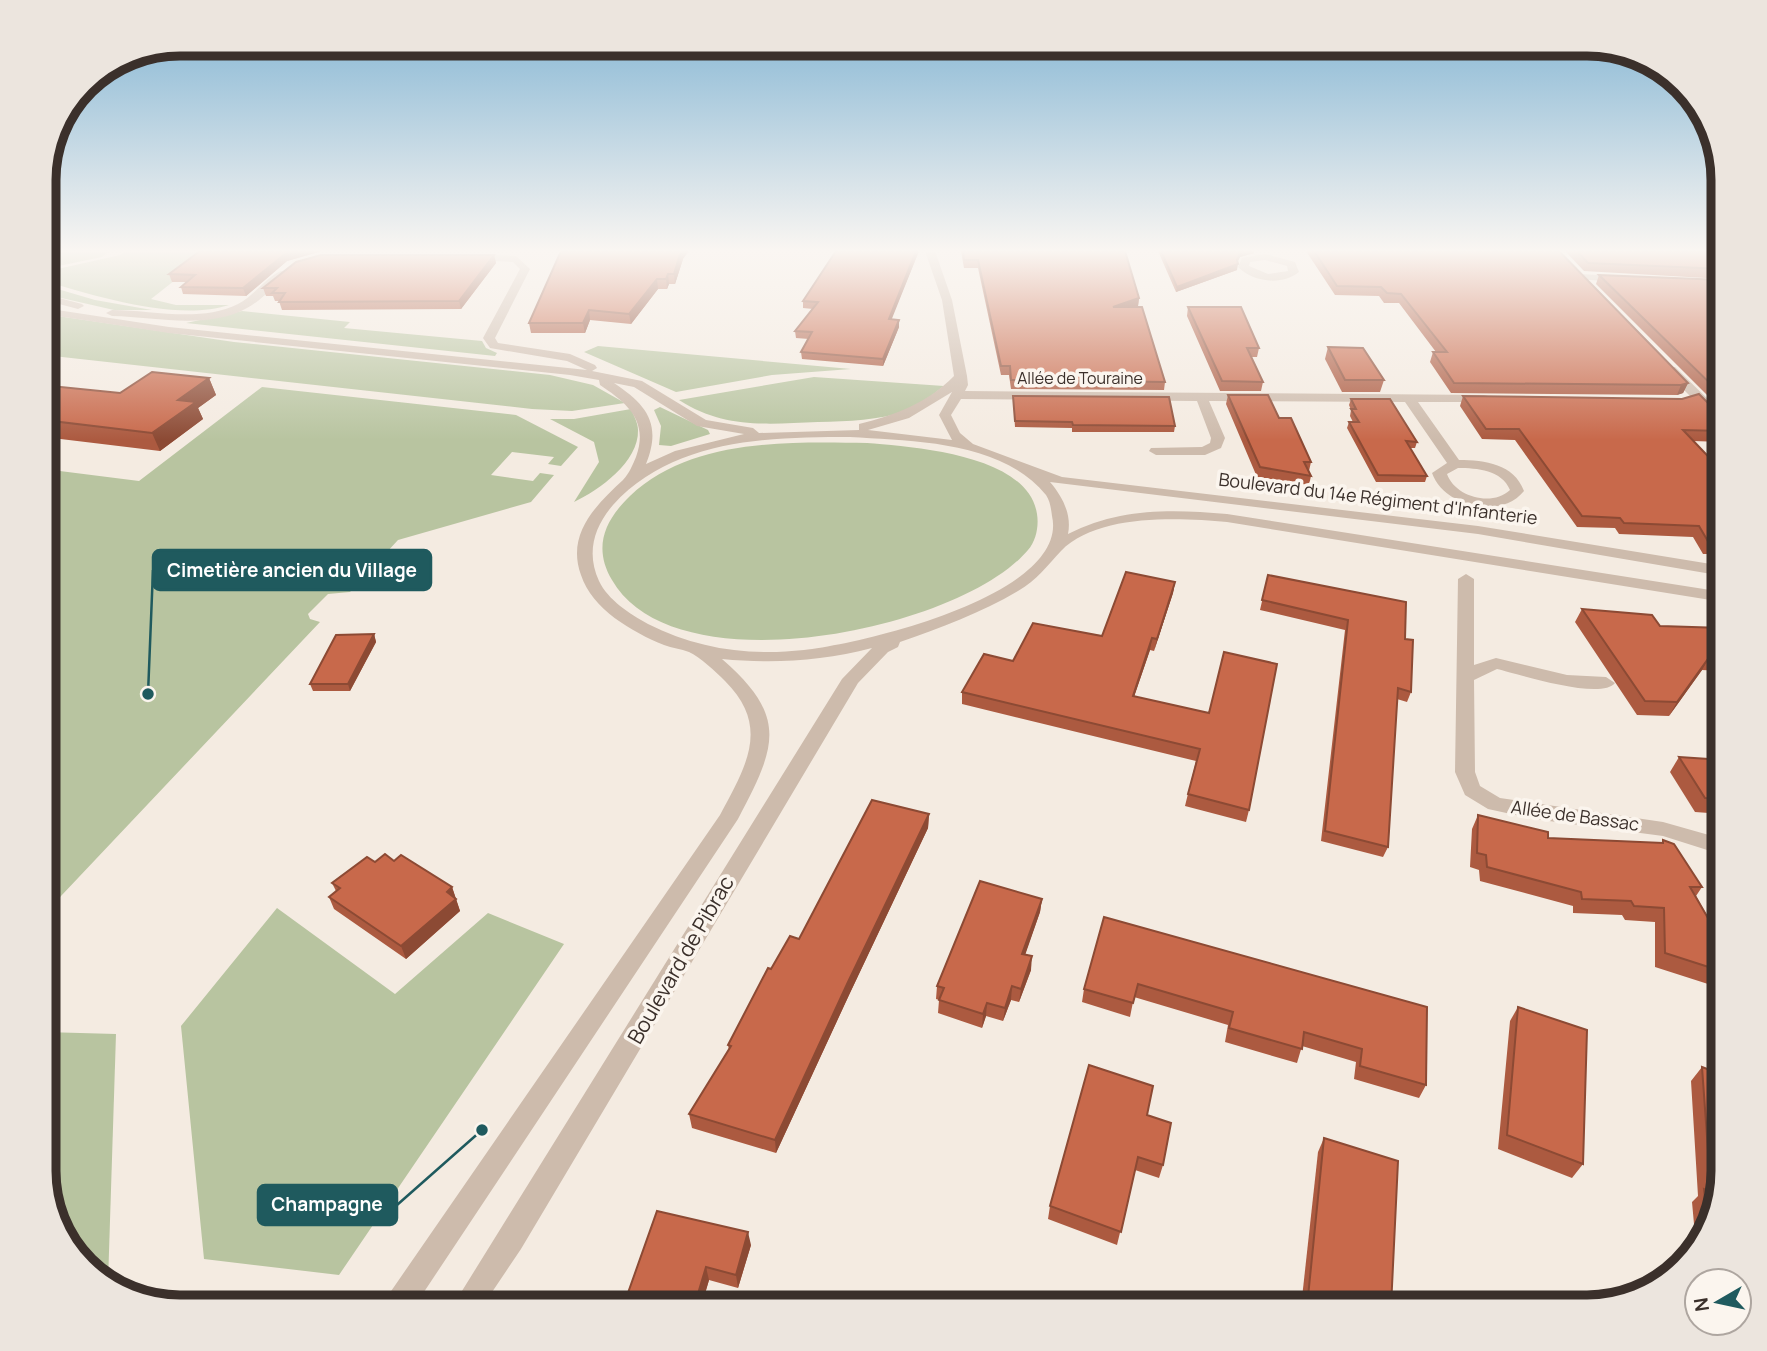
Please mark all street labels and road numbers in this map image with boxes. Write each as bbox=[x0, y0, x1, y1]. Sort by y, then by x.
street label: Allée de Touraine bbox=[1017, 367, 1143, 389]
street label: Boulevard du 14e Régiment d'Infanterie bbox=[1217, 467, 1539, 529]
street label: Allée de Bassac bbox=[1510, 794, 1641, 836]
street label: Boulevard de Pibrac bbox=[621, 870, 740, 1049]

